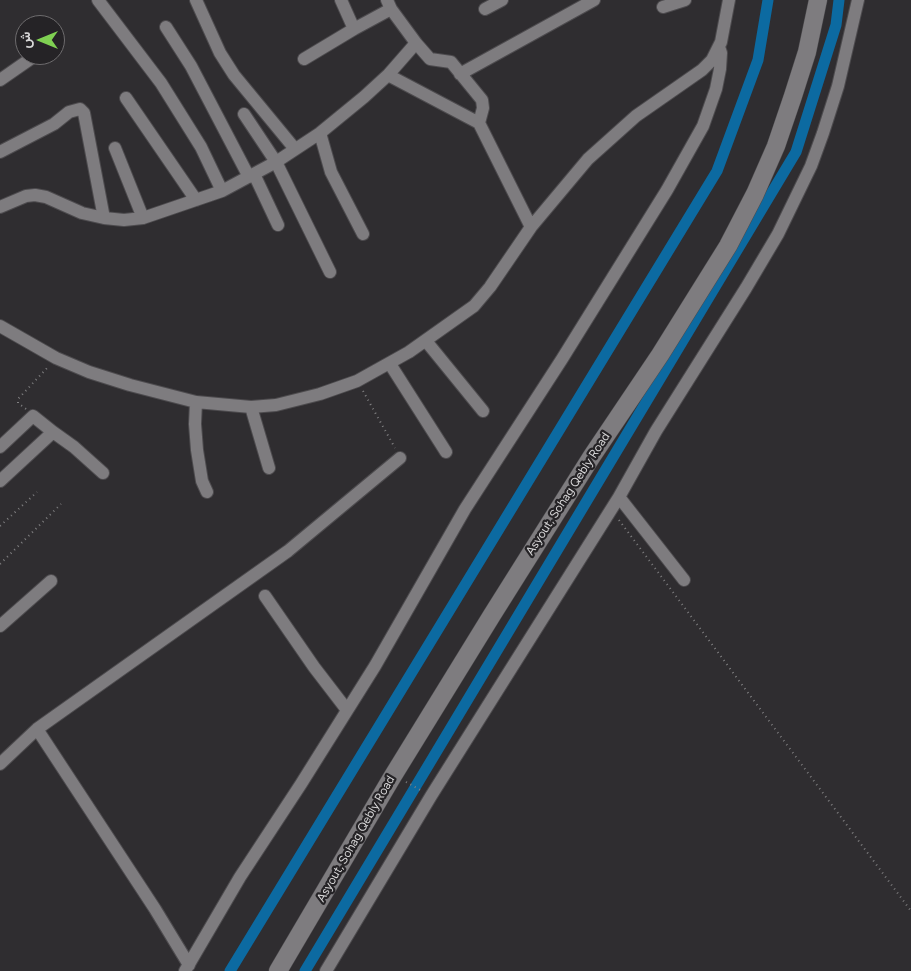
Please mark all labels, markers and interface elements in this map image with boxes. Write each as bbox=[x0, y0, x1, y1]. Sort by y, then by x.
north arrow bbox=[15, 15, 65, 65]
text: ش bbox=[17, 32, 34, 48]
street label: Asyout, Sohag Qebly Road bbox=[523, 430, 613, 558]
street label: Asyout, Sohag Qebly Road bbox=[314, 773, 398, 905]

